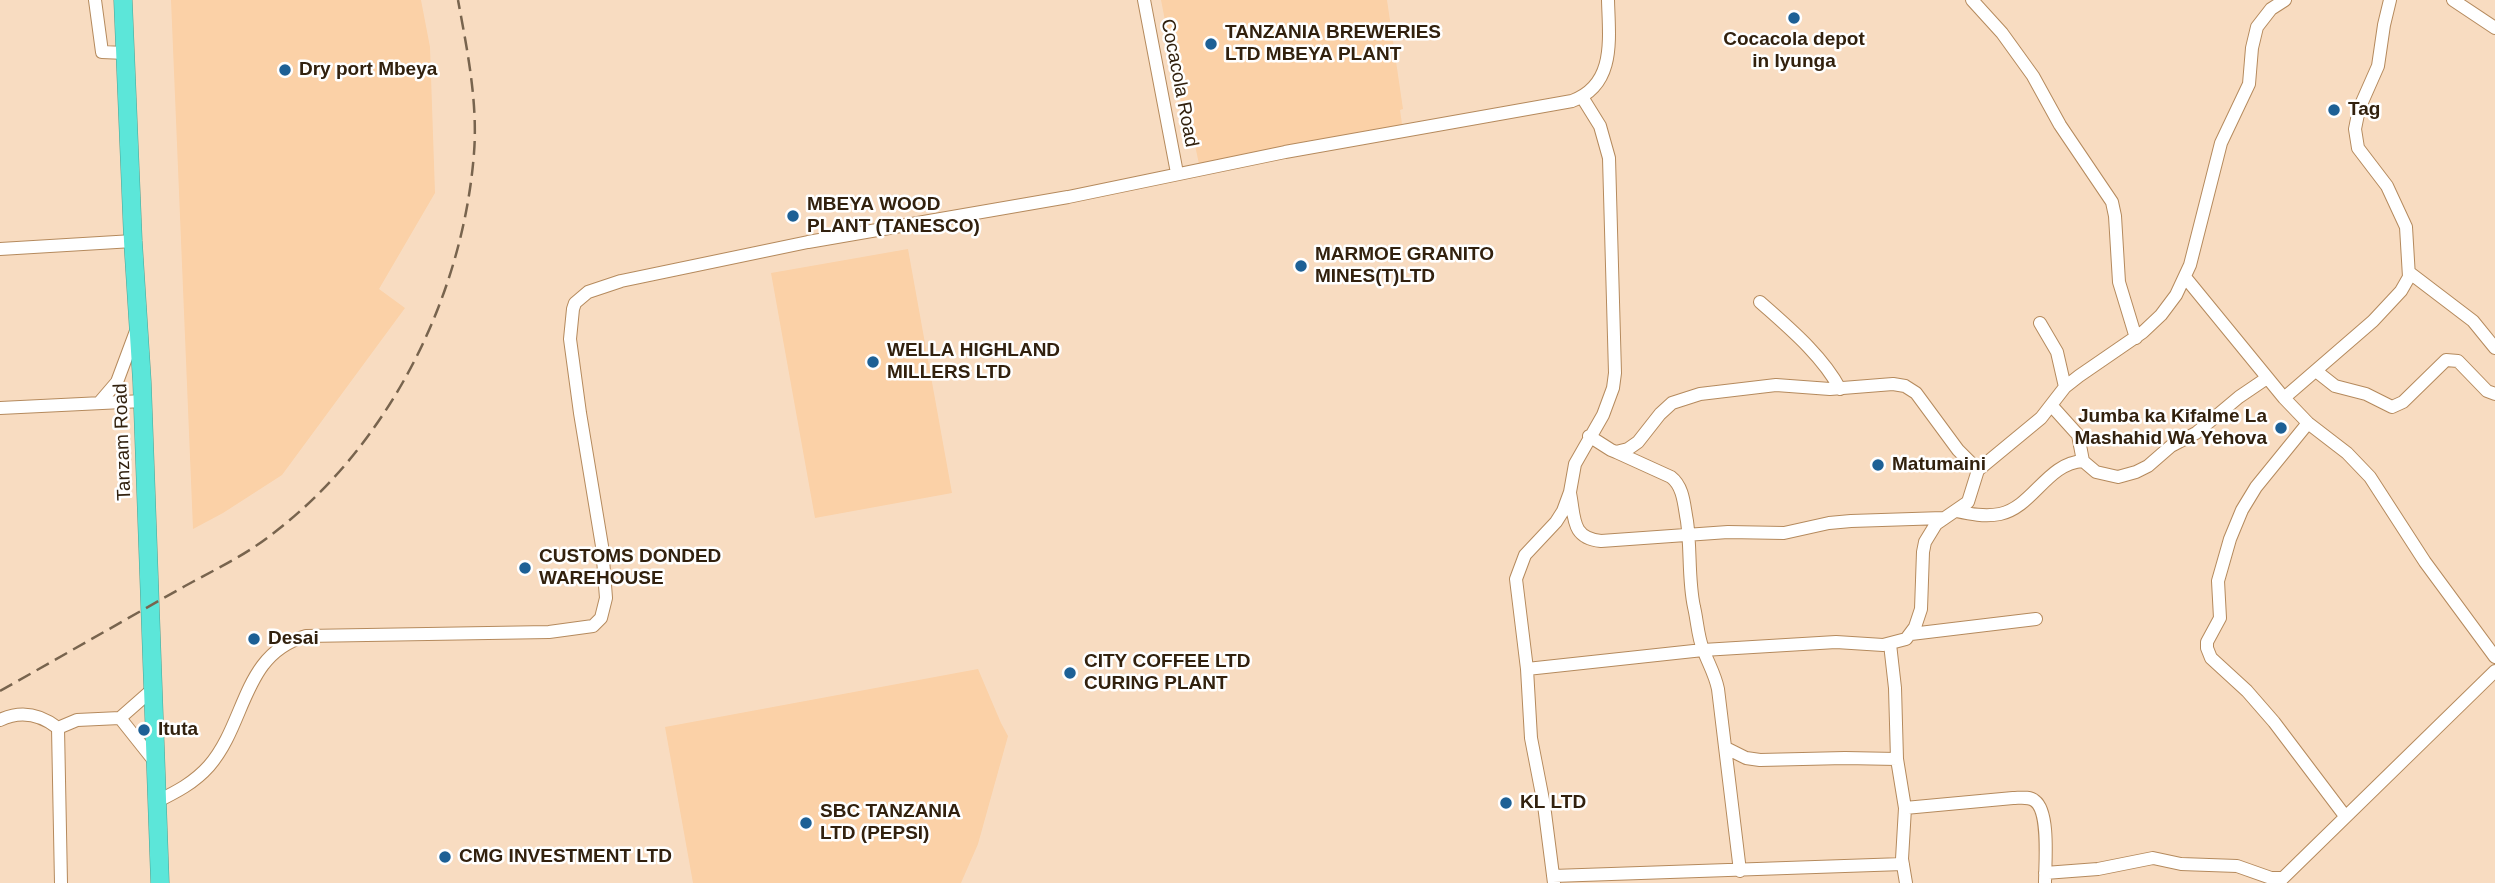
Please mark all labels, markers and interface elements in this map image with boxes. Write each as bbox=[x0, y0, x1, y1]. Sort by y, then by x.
marker: Cocacola depot in Iyunga bbox=[1786, 10, 1802, 26]
street label: Cocacola Road bbox=[1155, 17, 1203, 149]
place label: TANZANIA BREWERIES LTD MBEYA PLANT bbox=[1225, 22, 1441, 66]
place label: Cocacola depot in Iyunga bbox=[1723, 29, 1865, 73]
marker: TANZANIA BREWERIES LTD MBEYA PLANT bbox=[1203, 36, 1219, 52]
place label: Dry port Mbeya bbox=[299, 59, 437, 81]
marker: Dry port Mbeya bbox=[277, 62, 293, 78]
place label: Tag bbox=[2348, 99, 2380, 121]
marker: Tag bbox=[2326, 102, 2342, 118]
place label: MBEYA WOOD PLANT (TANESCO) bbox=[807, 194, 980, 238]
marker: MBEYA WOOD PLANT (TANESCO) bbox=[785, 208, 801, 224]
place label: MARMOE GRANITO MINES(T)LTD bbox=[1315, 244, 1494, 288]
marker: MARMOE GRANITO MINES(T)LTD bbox=[1293, 258, 1309, 274]
place label: WELLA HIGHLAND MILLERS LTD bbox=[887, 340, 1060, 384]
marker: WELLA HIGHLAND MILLERS LTD bbox=[865, 354, 881, 370]
street label: Tanzam Road bbox=[110, 383, 136, 501]
place label: Jumba ka Kifalme La Mashahid Wa Yehova bbox=[2074, 406, 2267, 450]
marker: Jumba ka Kifalme La Mashahid Wa Yehova bbox=[2273, 420, 2289, 436]
place label: Matumaini bbox=[1892, 454, 1986, 476]
marker: Matumaini bbox=[1870, 457, 1886, 473]
place label: CUSTOMS DONDED WAREHOUSE bbox=[539, 546, 721, 590]
marker: CUSTOMS DONDED WAREHOUSE bbox=[517, 560, 533, 576]
place label: Desai bbox=[268, 628, 319, 650]
marker: Desai bbox=[246, 631, 262, 647]
place label: CITY COFFEE LTD CURING PLANT bbox=[1084, 651, 1250, 695]
marker: CITY COFFEE LTD CURING PLANT bbox=[1062, 665, 1078, 681]
place label: Ituta bbox=[158, 719, 198, 741]
marker: Ituta bbox=[136, 722, 152, 738]
place label: KL LTD bbox=[1520, 792, 1586, 814]
marker: KL LTD bbox=[1498, 795, 1514, 811]
place label: SBC TANZANIA LTD (PEPSI) bbox=[820, 801, 961, 845]
marker: SBC TANZANIA LTD (PEPSI) bbox=[798, 815, 814, 831]
place label: CMG INVESTMENT LTD bbox=[459, 846, 672, 868]
marker: CMG INVESTMENT LTD bbox=[437, 849, 453, 865]

